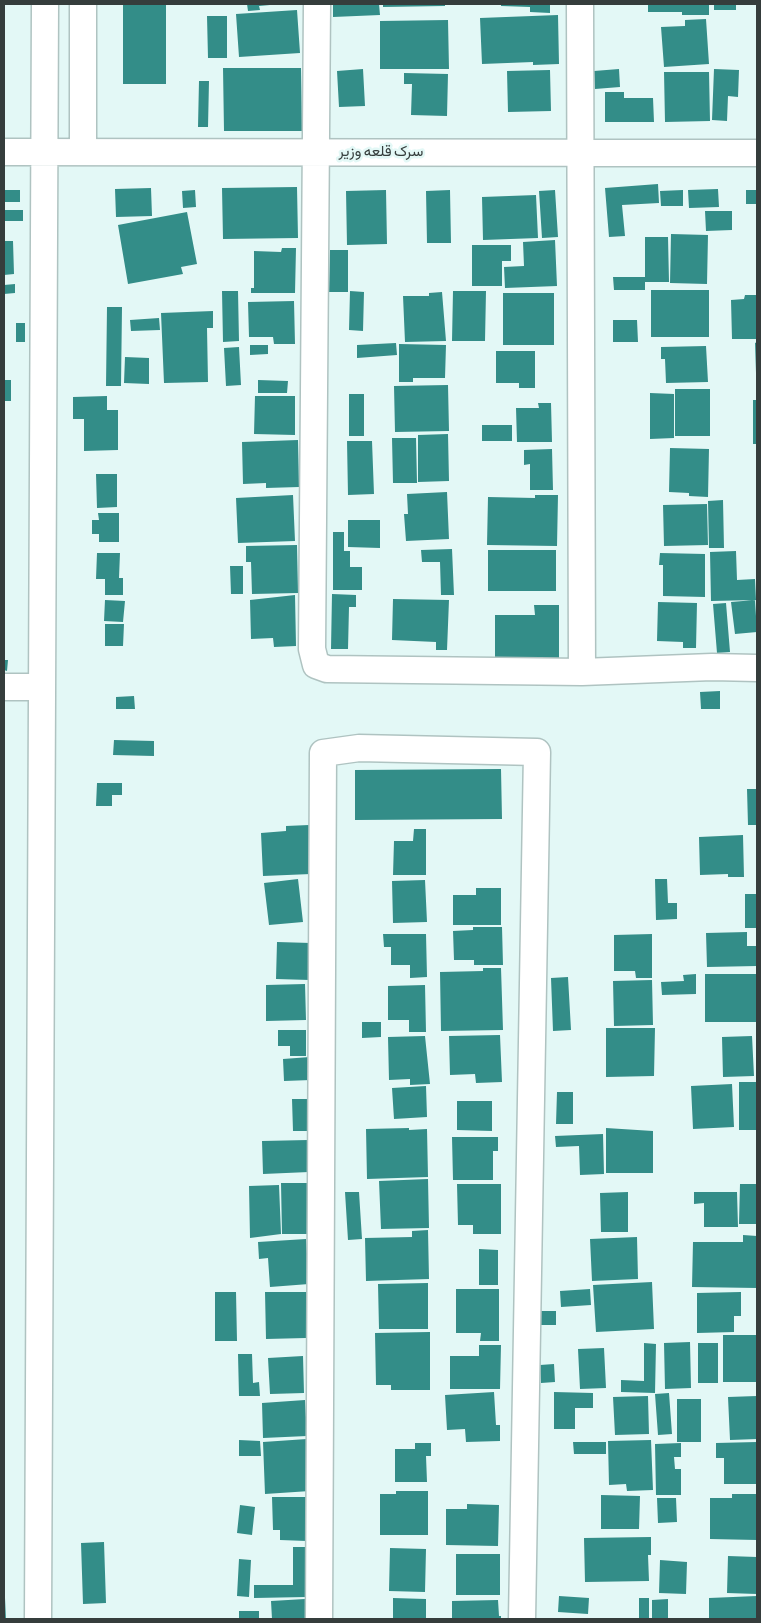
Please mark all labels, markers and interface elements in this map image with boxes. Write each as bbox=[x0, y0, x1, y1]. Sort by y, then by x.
street label: سرک قلعه وزیر bbox=[339, 143, 423, 161]

